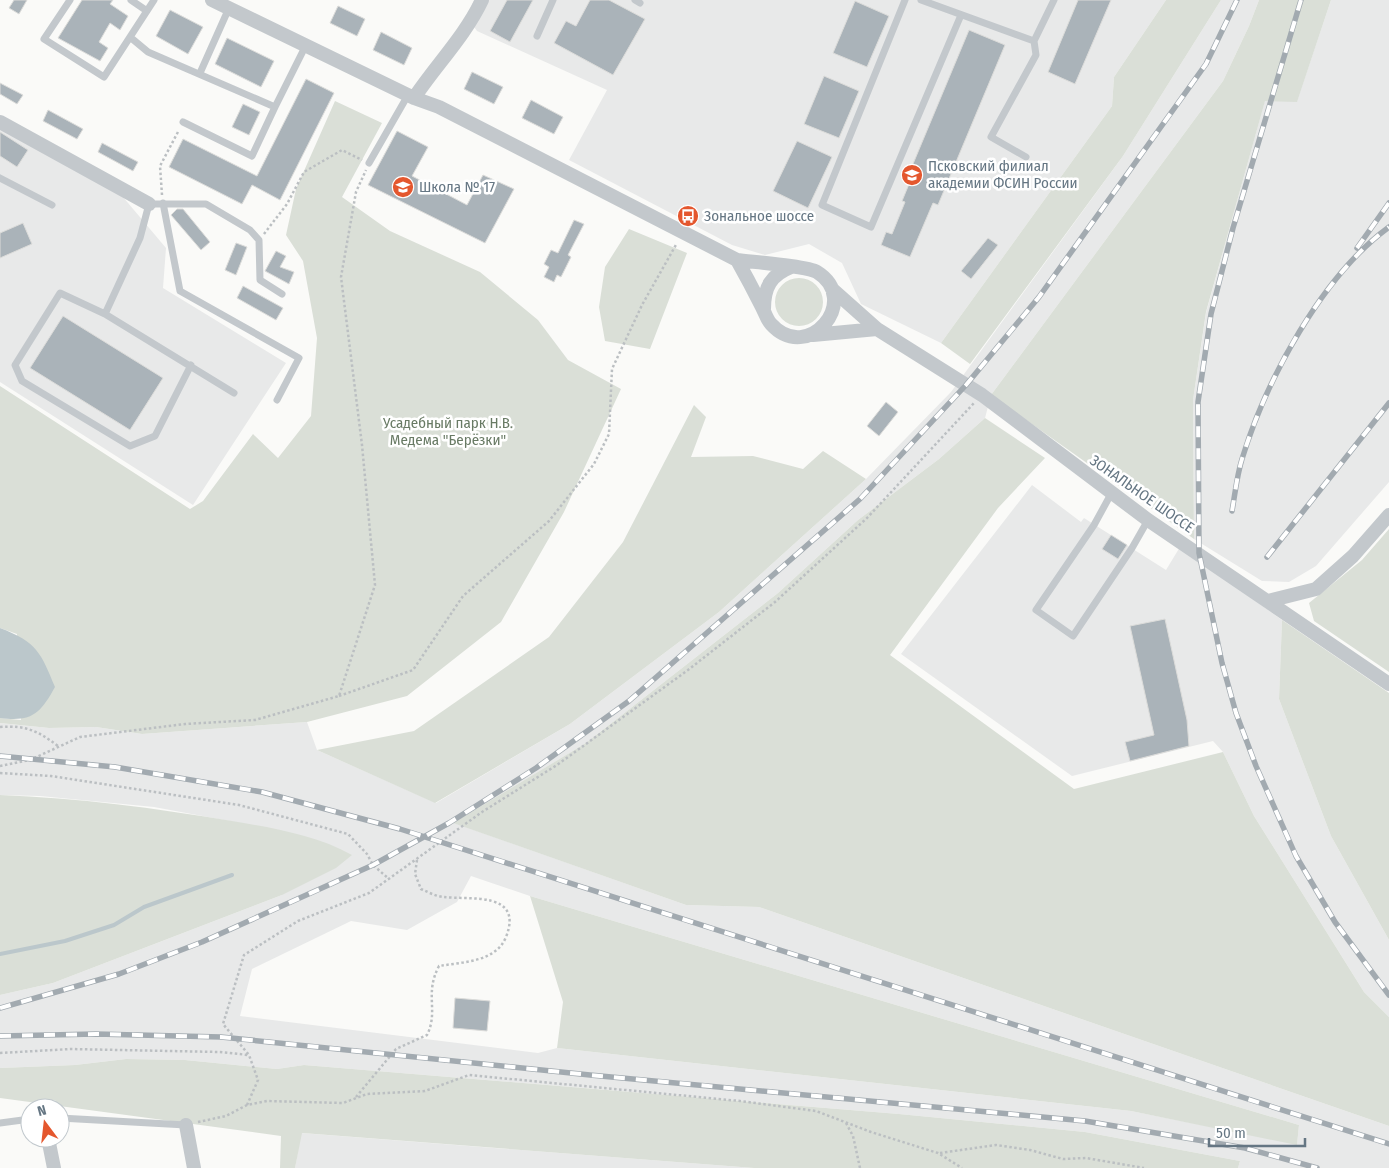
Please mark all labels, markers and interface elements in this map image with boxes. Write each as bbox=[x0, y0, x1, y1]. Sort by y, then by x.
place label: Псковский филиал академии ФСИН России bbox=[928, 157, 1078, 192]
school or university icon: Псковский филиал академии ФСИН России bbox=[900, 163, 924, 187]
school or university icon: Школа № 17 bbox=[391, 175, 415, 199]
place label: Школа № 17 bbox=[419, 178, 495, 196]
bus stop icon: Зональное шоссе bbox=[676, 204, 700, 228]
place label: Зональное шоссе bbox=[704, 207, 814, 225]
park label: Усадебный парк Н.В. Медема "Берёзки" bbox=[382, 414, 513, 449]
street label: ЗОНАЛЬНОЕ ШОССЕ bbox=[1086, 451, 1198, 537]
north arrow bbox=[20, 1098, 70, 1148]
text: N bbox=[36, 1102, 48, 1120]
scale bar bbox=[1209, 1116, 1305, 1148]
text: 50 m bbox=[1216, 1124, 1246, 1142]

